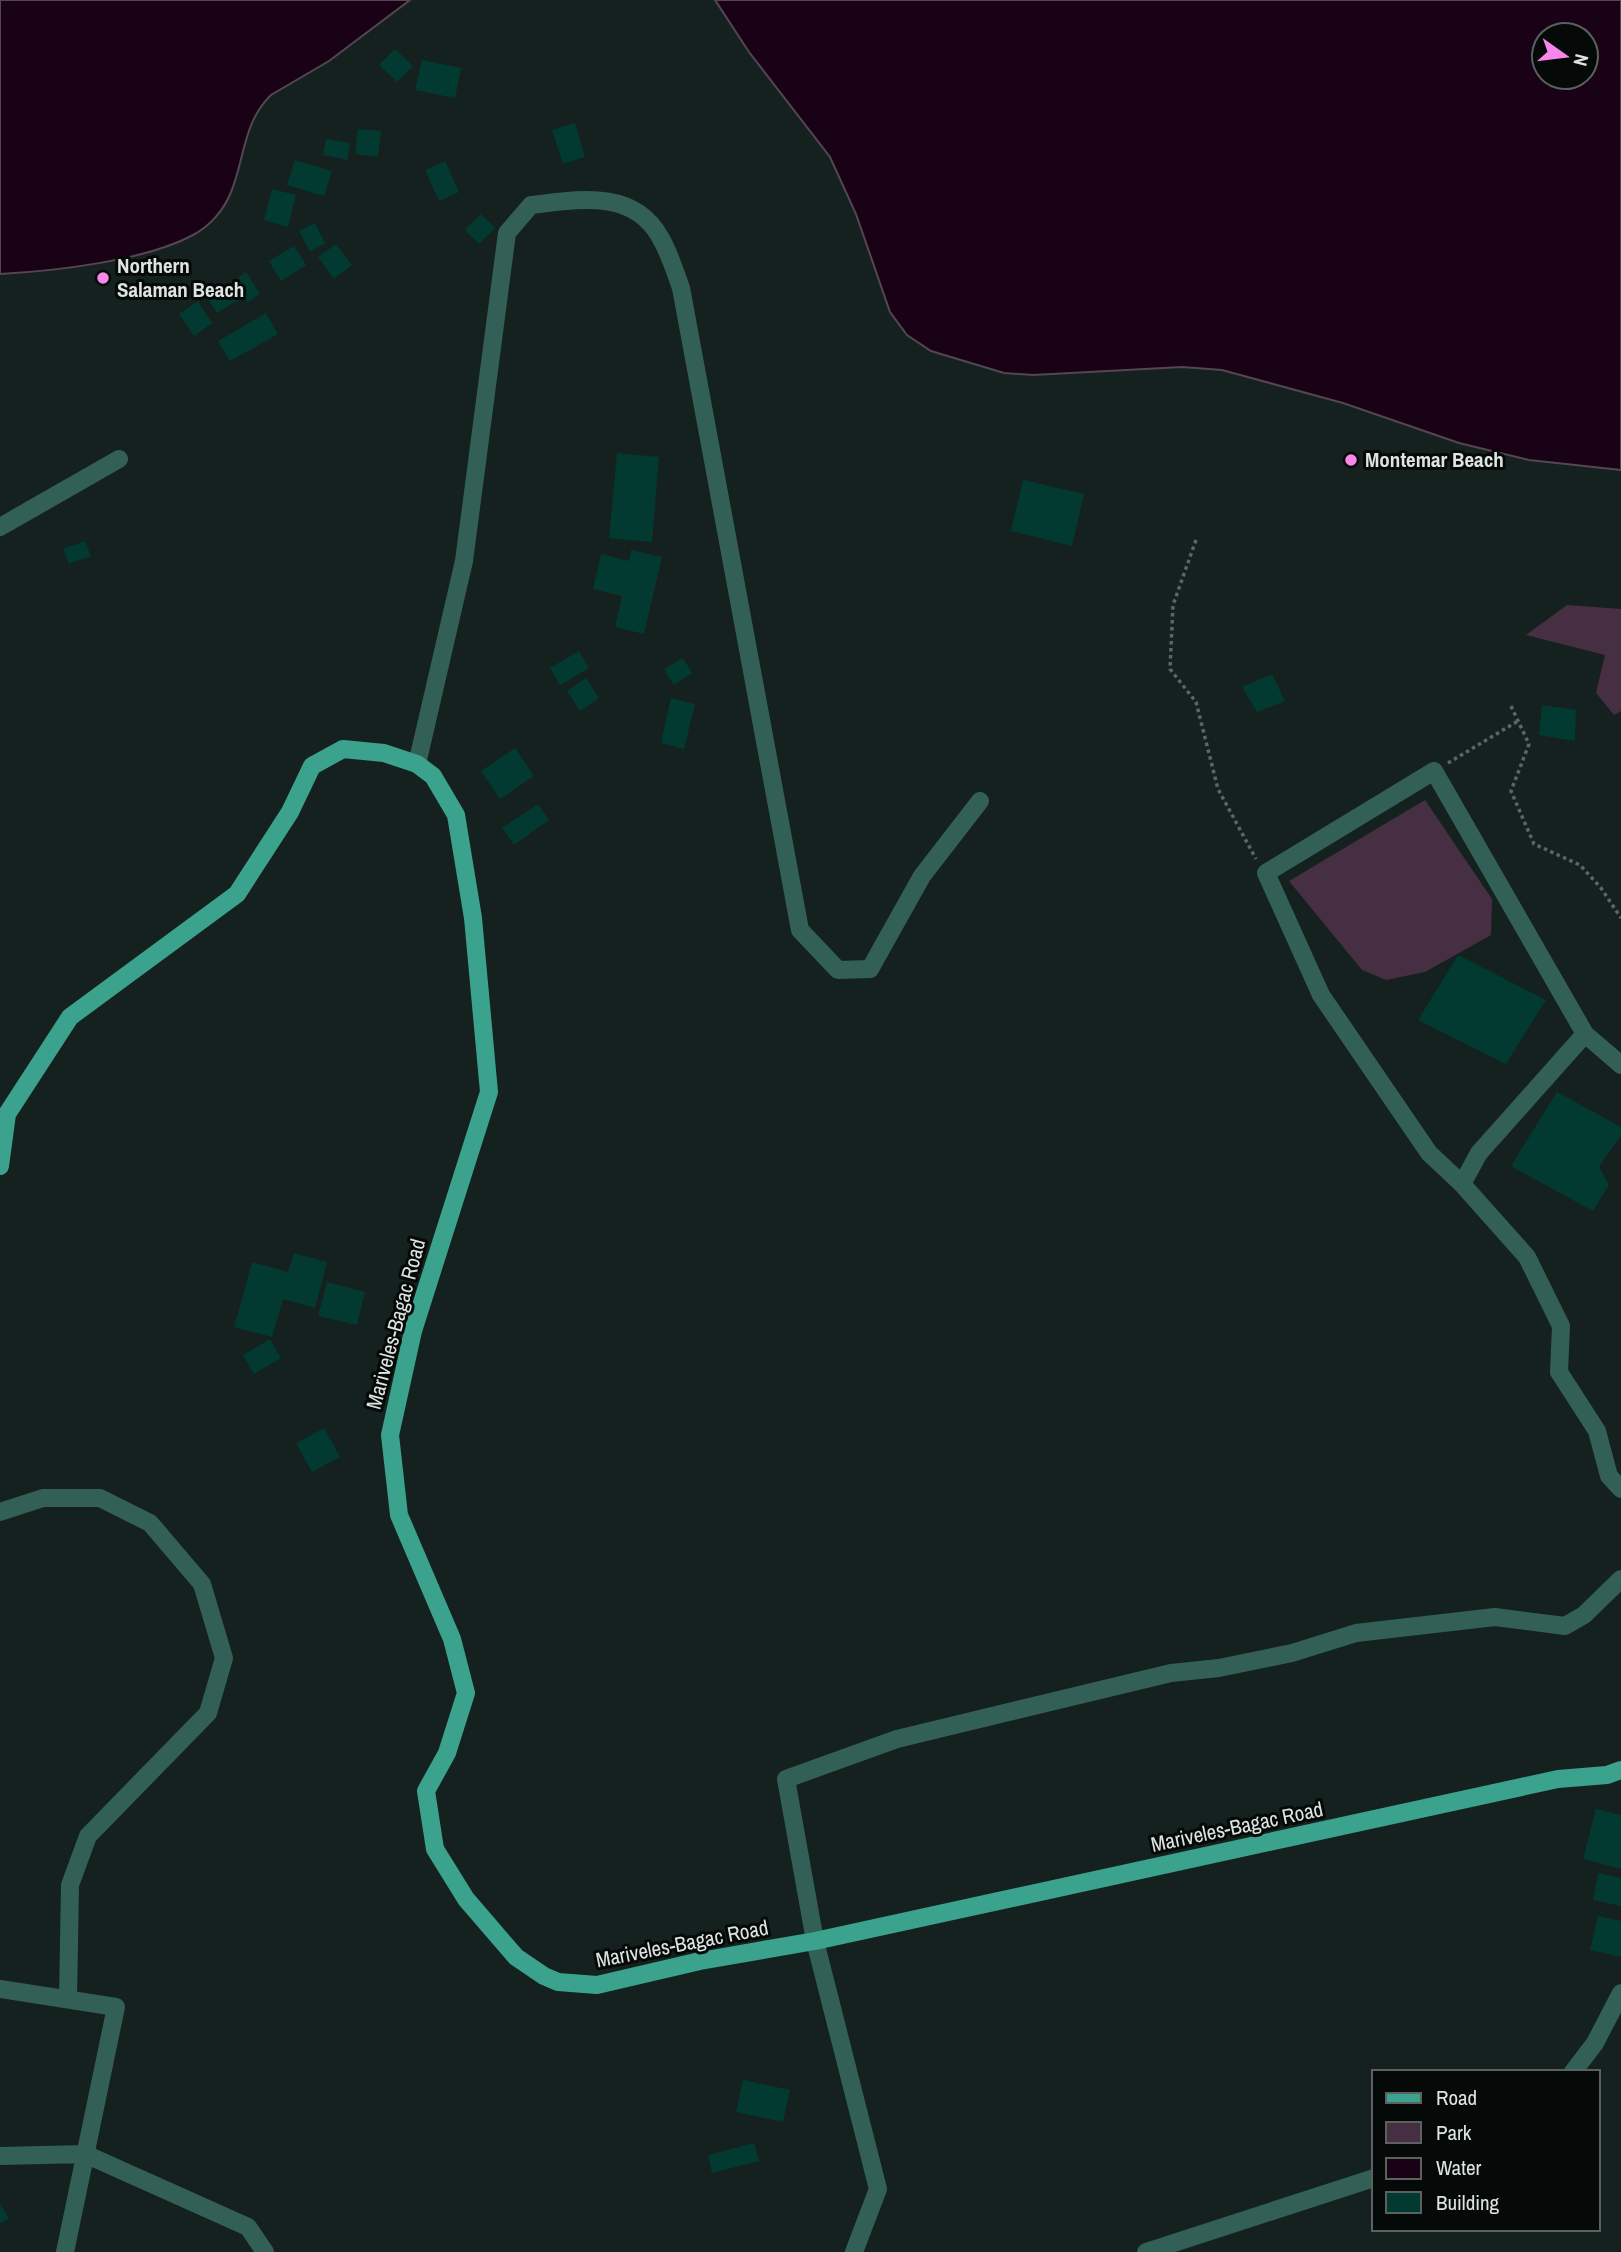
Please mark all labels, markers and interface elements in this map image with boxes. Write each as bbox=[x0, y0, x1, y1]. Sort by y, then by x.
north arrow bbox=[1530, 21, 1600, 91]
text: N bbox=[1568, 52, 1595, 69]
place label: Northern Salaman Beach bbox=[117, 251, 244, 304]
marker: Northern Salaman Beach bbox=[95, 270, 111, 286]
place label: Montemar Beach bbox=[1365, 445, 1504, 474]
marker: Montemar Beach bbox=[1343, 452, 1359, 468]
street label: Mariveles-Bagac Road bbox=[359, 1236, 432, 1412]
street label: Mariveles-Bagac Road bbox=[1148, 1794, 1326, 1859]
street label: Mariveles-Bagac Road bbox=[593, 1913, 771, 1974]
legend bbox=[1372, 2070, 1600, 2231]
text: Road bbox=[1436, 2083, 1477, 2112]
text: Park bbox=[1436, 2118, 1472, 2147]
text: Water bbox=[1436, 2153, 1482, 2182]
text: Building bbox=[1436, 2188, 1500, 2217]

